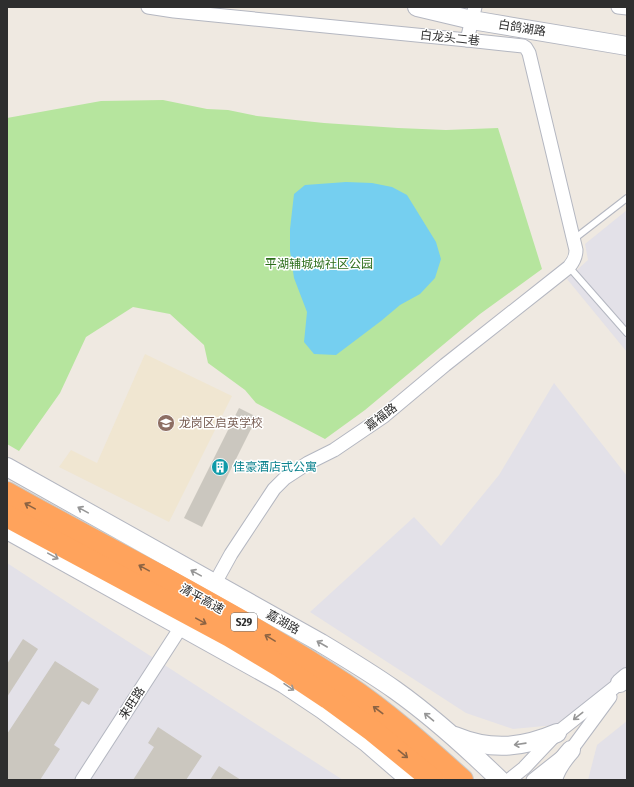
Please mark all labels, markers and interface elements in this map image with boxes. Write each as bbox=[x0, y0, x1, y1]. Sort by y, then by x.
street label: 白鸽湖路 bbox=[497, 17, 547, 39]
street label: 白龙头二巷 bbox=[419, 28, 481, 48]
park label: 平湖辅城坳社区公园 bbox=[265, 257, 373, 271]
street label: 嘉福路 bbox=[362, 401, 400, 433]
school or university icon: 龙岗区启英学校 bbox=[156, 413, 176, 433]
place label: 龙岗区启英学校 bbox=[179, 416, 263, 430]
building icon: 佳豪酒店式公寓 bbox=[210, 457, 230, 477]
place label: 佳豪酒店式公寓 bbox=[233, 460, 317, 474]
one-way arrow bbox=[24, 501, 36, 509]
one-way arrow bbox=[77, 505, 89, 513]
one-way arrow bbox=[47, 553, 59, 560]
one-way arrow bbox=[139, 563, 151, 571]
one-way arrow bbox=[190, 569, 202, 577]
street label: 清平高速 bbox=[178, 581, 226, 617]
street label: 嘉湖路 bbox=[264, 607, 302, 637]
road number: S29 bbox=[231, 613, 257, 631]
one-way arrow bbox=[195, 618, 207, 625]
one-way arrow bbox=[264, 633, 276, 641]
one-way arrow bbox=[316, 639, 328, 647]
one-way arrow bbox=[284, 683, 295, 691]
street label: 来旺路 bbox=[116, 684, 148, 722]
one-way arrow bbox=[373, 705, 384, 714]
one-way arrow bbox=[573, 711, 584, 720]
one-way arrow bbox=[424, 712, 434, 721]
one-way arrow bbox=[514, 740, 527, 748]
one-way arrow bbox=[397, 750, 408, 759]

